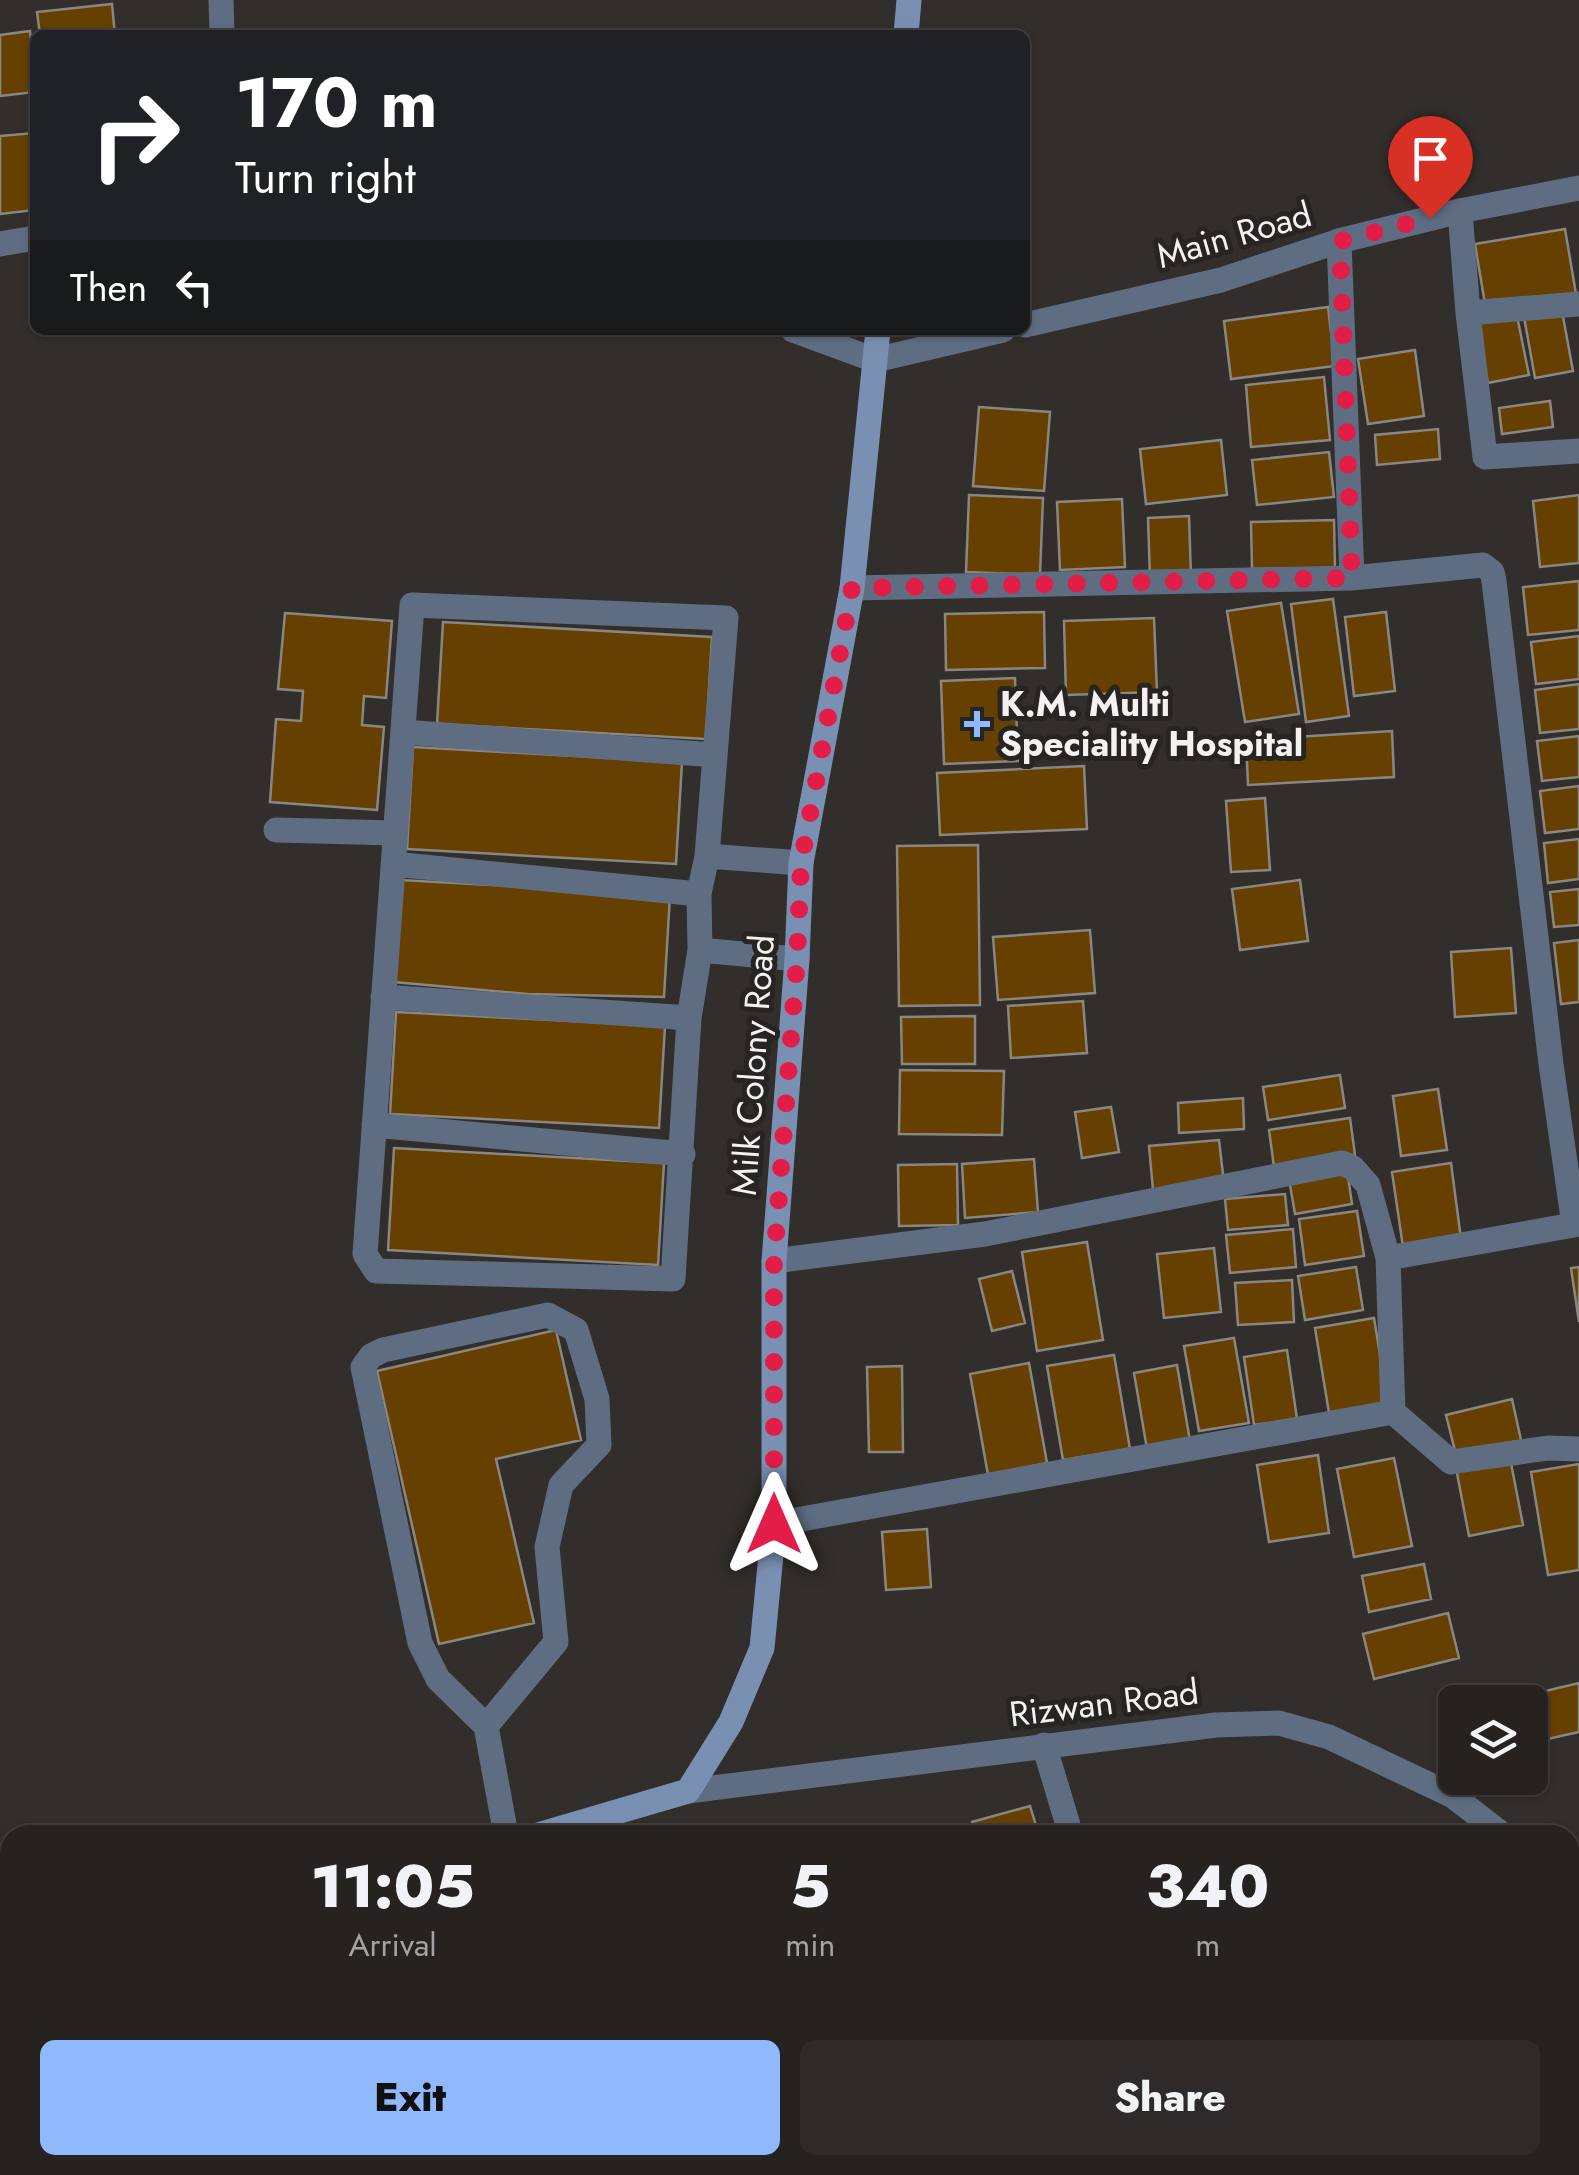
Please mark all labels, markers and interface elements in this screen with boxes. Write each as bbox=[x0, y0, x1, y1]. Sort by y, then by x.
text: 170 m bbox=[235, 52, 438, 153]
icon: right bbox=[70, 70, 200, 200]
pin bbox=[1388, 116, 1473, 219]
icon: arrive bbox=[1403, 131, 1458, 186]
text: Turn right bbox=[235, 145, 416, 210]
street label: Main Road bbox=[1151, 189, 1317, 281]
text: Then bbox=[70, 260, 147, 315]
icon: left bbox=[167, 260, 222, 315]
place label: K.M. Multi Speciality Hospital bbox=[1000, 679, 1303, 769]
marker: K.M. Multi Speciality Hospital bbox=[964, 711, 990, 737]
street label: Milk Colony Road bbox=[719, 933, 787, 1197]
position arrow bbox=[722, 1472, 826, 1576]
street label: Rizwan Road bbox=[1006, 1667, 1202, 1739]
map controls bbox=[1438, 1685, 1548, 1795]
button: layers bbox=[1438, 1685, 1548, 1795]
text: 11:05 bbox=[311, 1843, 475, 1930]
text: 5 bbox=[790, 1843, 830, 1930]
text: 340 bbox=[1146, 1843, 1269, 1930]
text: Arrival bbox=[349, 1922, 437, 1968]
text: min bbox=[785, 1922, 835, 1968]
text: m bbox=[1195, 1922, 1220, 1968]
button: Exit bbox=[40, 2040, 780, 2155]
button: Share bbox=[800, 2040, 1540, 2155]

